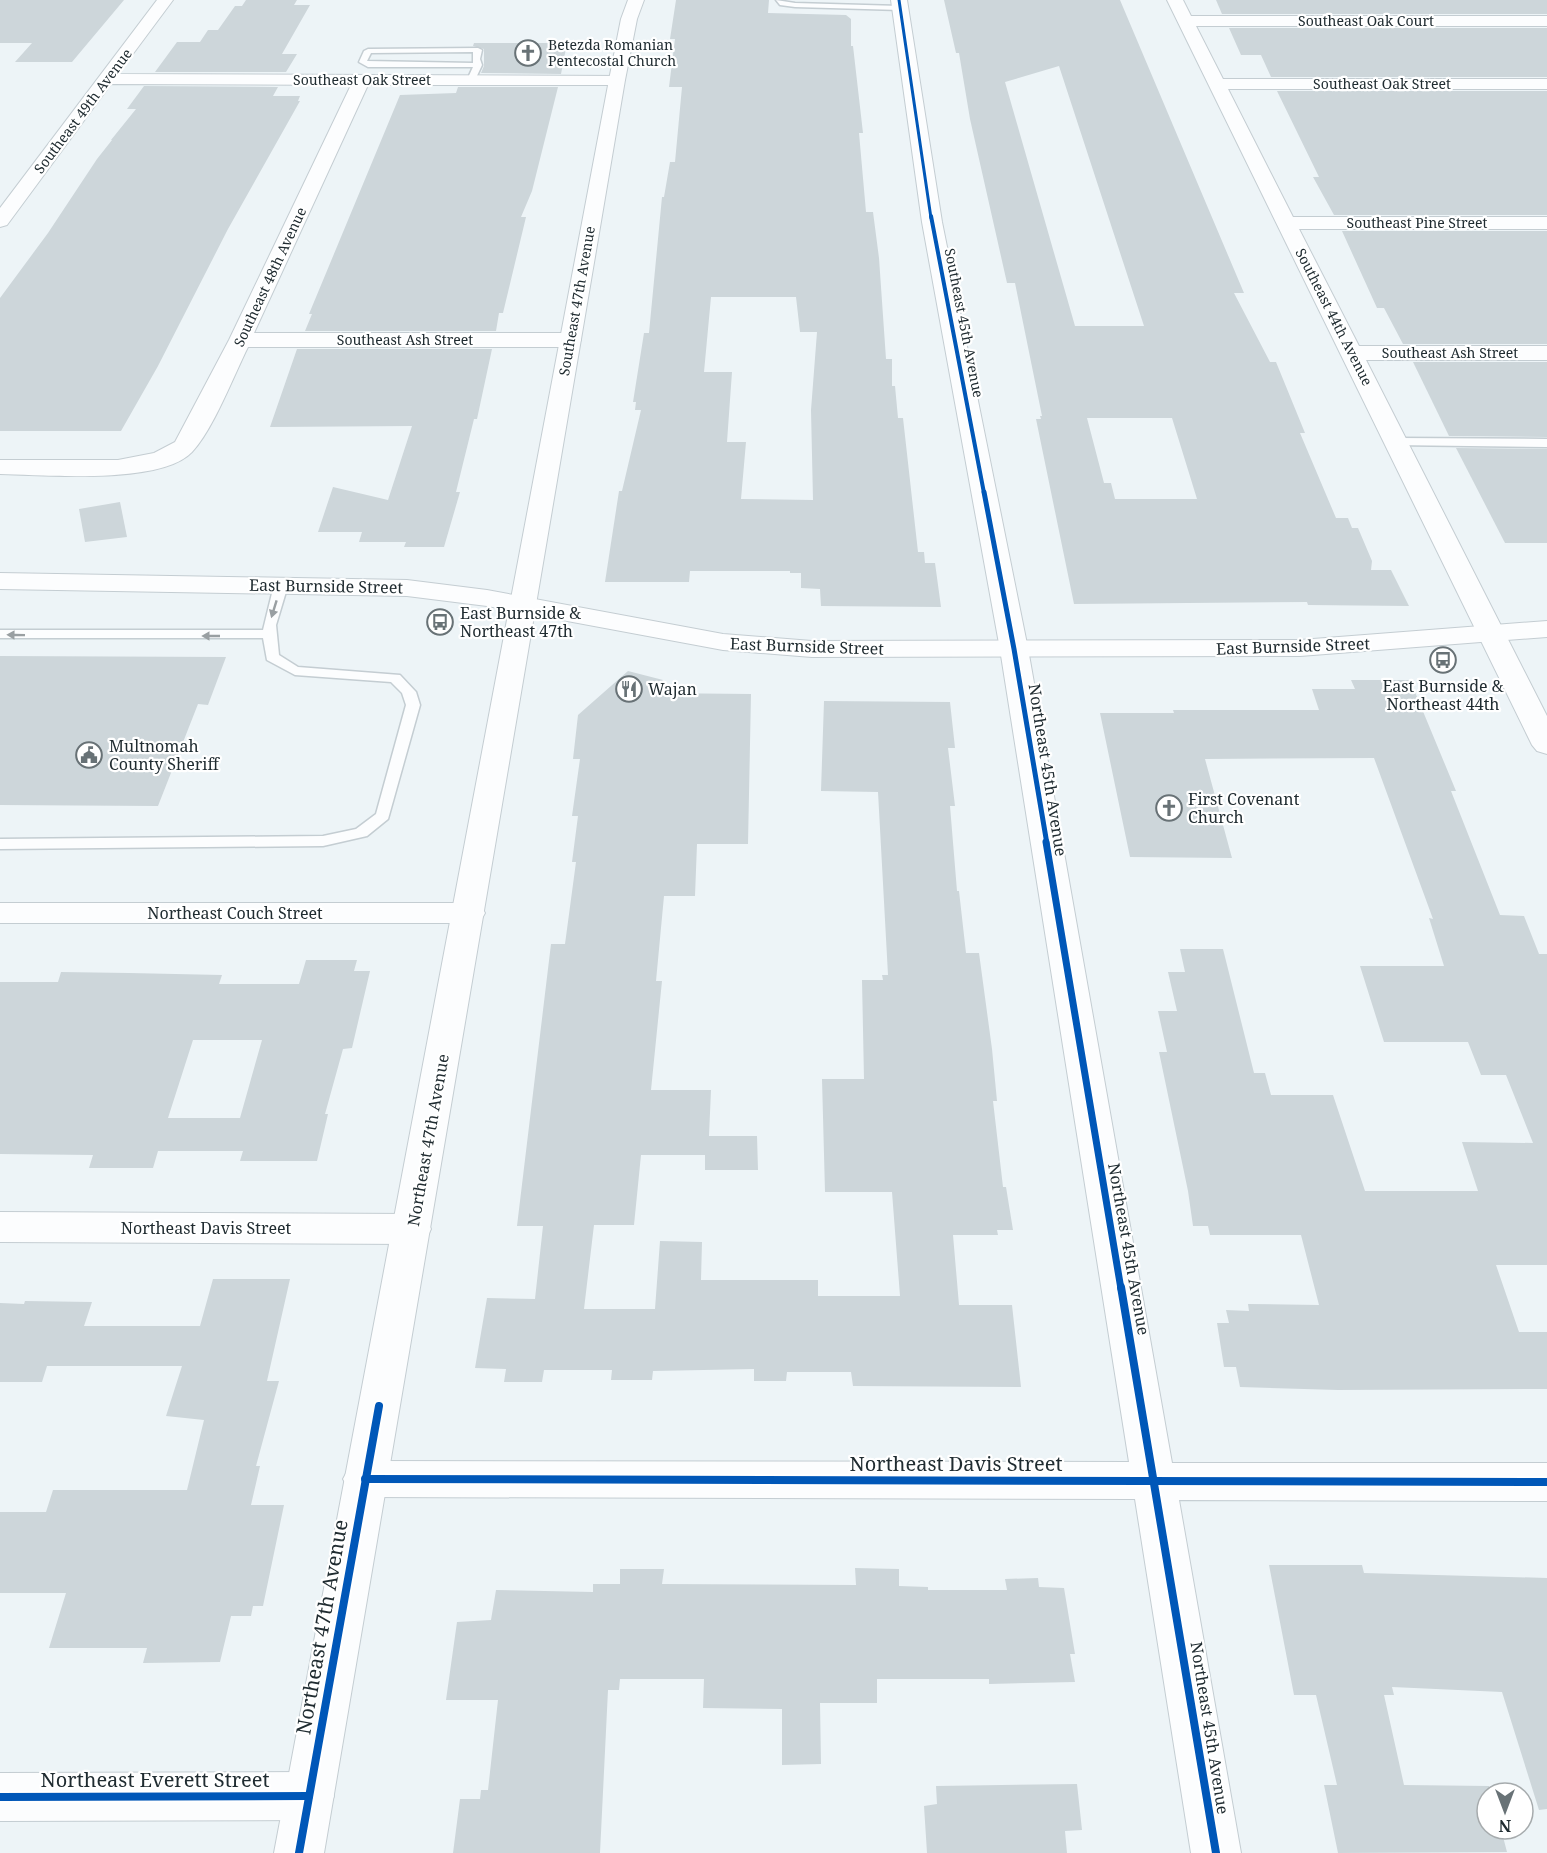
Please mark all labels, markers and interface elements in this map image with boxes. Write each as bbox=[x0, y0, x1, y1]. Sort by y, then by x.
street label: Southeast Oak Court bbox=[1298, 11, 1434, 30]
place label: Betezda Romanian Pentecostal Church bbox=[548, 35, 676, 70]
church icon: Betezda Romanian Pentecostal Church bbox=[513, 38, 543, 68]
street label: Southeast 49th Avenue bbox=[29, 44, 136, 177]
street label: Southeast Oak Street bbox=[293, 70, 431, 89]
street label: Southeast Oak Street bbox=[1313, 74, 1451, 93]
street label: Southeast 48th Avenue bbox=[229, 204, 310, 350]
street label: Southeast Pine Street bbox=[1347, 213, 1487, 232]
street label: Southeast 47th Avenue bbox=[554, 225, 599, 377]
street label: Southeast 44th Avenue bbox=[1292, 245, 1377, 389]
street label: Southeast 45th Avenue bbox=[941, 247, 988, 399]
street label: Southeast Ash Street bbox=[337, 330, 473, 349]
street label: Southeast Ash Street bbox=[1382, 343, 1518, 362]
street label: East Burnside Street bbox=[249, 574, 404, 598]
one-way arrow bbox=[269, 600, 278, 618]
place label: East Burnside & Northeast 47th bbox=[460, 602, 581, 642]
bus stop icon: East Burnside & Northeast 47th bbox=[425, 607, 455, 637]
one-way arrow bbox=[7, 630, 26, 640]
one-way arrow bbox=[202, 631, 221, 641]
street label: East Burnside Street bbox=[730, 632, 885, 660]
street label: East Burnside Street bbox=[1216, 632, 1371, 660]
bus stop icon: East Burnside & Northeast 44th bbox=[1428, 645, 1458, 675]
restaurant icon: Wajan bbox=[614, 674, 644, 704]
place label: East Burnside & Northeast 44th bbox=[1382, 675, 1504, 715]
place label: Wajan bbox=[648, 678, 697, 700]
street label: Northeast 45th Avenue bbox=[1023, 682, 1073, 858]
place label: Multnomah County Sheriff bbox=[109, 735, 220, 775]
public building icon: Multnomah County Sheriff bbox=[74, 740, 104, 770]
place label: First Covenant Church bbox=[1188, 788, 1300, 828]
church icon: First Covenant Church bbox=[1154, 793, 1184, 823]
street label: Northeast Couch Street bbox=[147, 902, 323, 924]
street label: Northeast 47th Avenue bbox=[402, 1052, 454, 1228]
street label: Northeast 45th Avenue bbox=[1103, 1161, 1155, 1337]
street label: Northeast Davis Street bbox=[121, 1217, 292, 1239]
street label: Northeast Davis Street bbox=[850, 1450, 1062, 1477]
street label: Northeast 47th Avenue bbox=[289, 1517, 354, 1737]
street label: Northeast 45th Avenue bbox=[1185, 1640, 1235, 1816]
street label: Northeast Everett Street bbox=[40, 1766, 270, 1793]
north arrow bbox=[1475, 1781, 1535, 1841]
text: N bbox=[1498, 1815, 1511, 1837]

